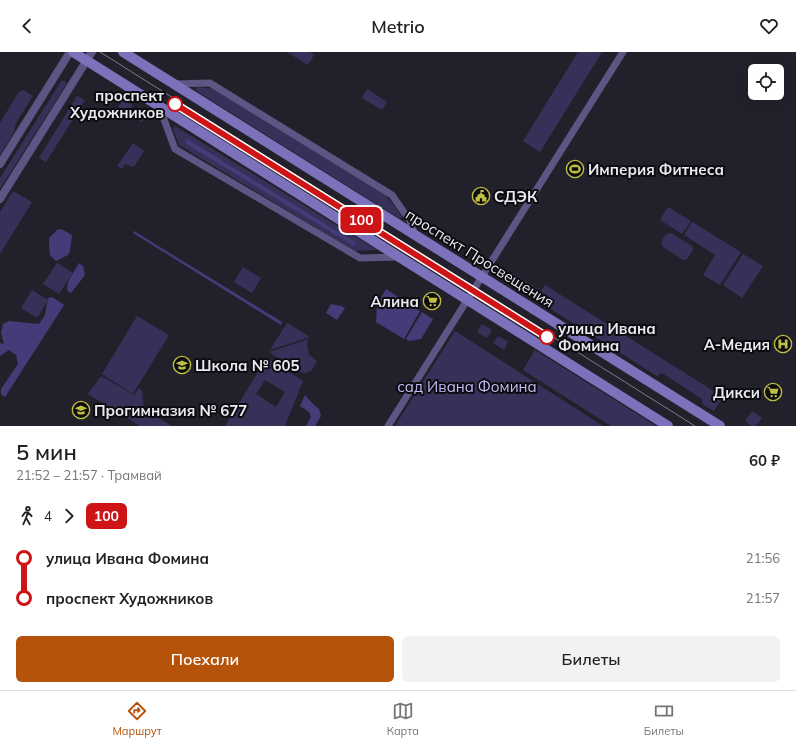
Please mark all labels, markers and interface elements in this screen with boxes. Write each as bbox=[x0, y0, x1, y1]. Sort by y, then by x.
icon: back bbox=[16, 15, 38, 37]
text: Metrio bbox=[371, 15, 425, 38]
icon: heart bbox=[758, 15, 780, 37]
map controls bbox=[748, 64, 784, 100]
button: locate bbox=[748, 64, 784, 100]
place label: проспект Художников bbox=[69, 86, 165, 122]
marker: проспект Художников bbox=[167, 96, 183, 112]
sports icon: Империя Фитнеса bbox=[565, 159, 585, 179]
place label: Империя Фитнеса bbox=[588, 160, 724, 179]
public building icon: СДЭК bbox=[471, 186, 491, 206]
place label: СДЭК bbox=[494, 187, 538, 206]
street label: проспект Просвещения bbox=[402, 205, 558, 311]
line badge: 100 bbox=[338, 207, 384, 233]
text: 100 bbox=[348, 211, 374, 229]
supermarket icon: Алина bbox=[422, 291, 442, 311]
place label: Алина bbox=[371, 292, 419, 311]
place label: улица Ивана Фомина bbox=[558, 319, 656, 355]
marker: улица Ивана Фомина bbox=[539, 329, 555, 345]
hospital icon: А-Медия bbox=[773, 334, 793, 354]
place label: А-Медия bbox=[704, 335, 770, 354]
school or university icon: Школа № 605 bbox=[172, 355, 192, 375]
place label: Школа № 605 bbox=[195, 356, 300, 375]
park label: сад Ивана Фомина bbox=[397, 377, 537, 396]
supermarket icon: Дикси bbox=[763, 382, 783, 402]
place label: Дикси bbox=[713, 383, 760, 402]
school or university icon: Прогимназия № 677 bbox=[71, 400, 91, 420]
place label: Прогимназия № 677 bbox=[94, 401, 247, 420]
text: 5 мин bbox=[16, 438, 77, 466]
text: 60 ₽ bbox=[749, 451, 780, 470]
text: 21:52 – 21:57 · Трамвай bbox=[16, 467, 162, 483]
icon: walk bbox=[16, 505, 38, 527]
icon: forward bbox=[58, 505, 80, 527]
text: 100 bbox=[94, 507, 119, 525]
text: 4 bbox=[44, 508, 52, 524]
text: улица Ивана Фомина bbox=[46, 549, 209, 568]
text: 21:56 bbox=[746, 550, 780, 566]
text: проспект Художников bbox=[46, 589, 213, 608]
text: 21:57 bbox=[746, 590, 780, 606]
button: Поехали bbox=[16, 636, 394, 682]
button: Билеты bbox=[402, 636, 780, 682]
tab: Маршрут bbox=[112, 700, 162, 738]
tab: Карта bbox=[387, 700, 419, 738]
tab: Билеты bbox=[644, 700, 684, 738]

